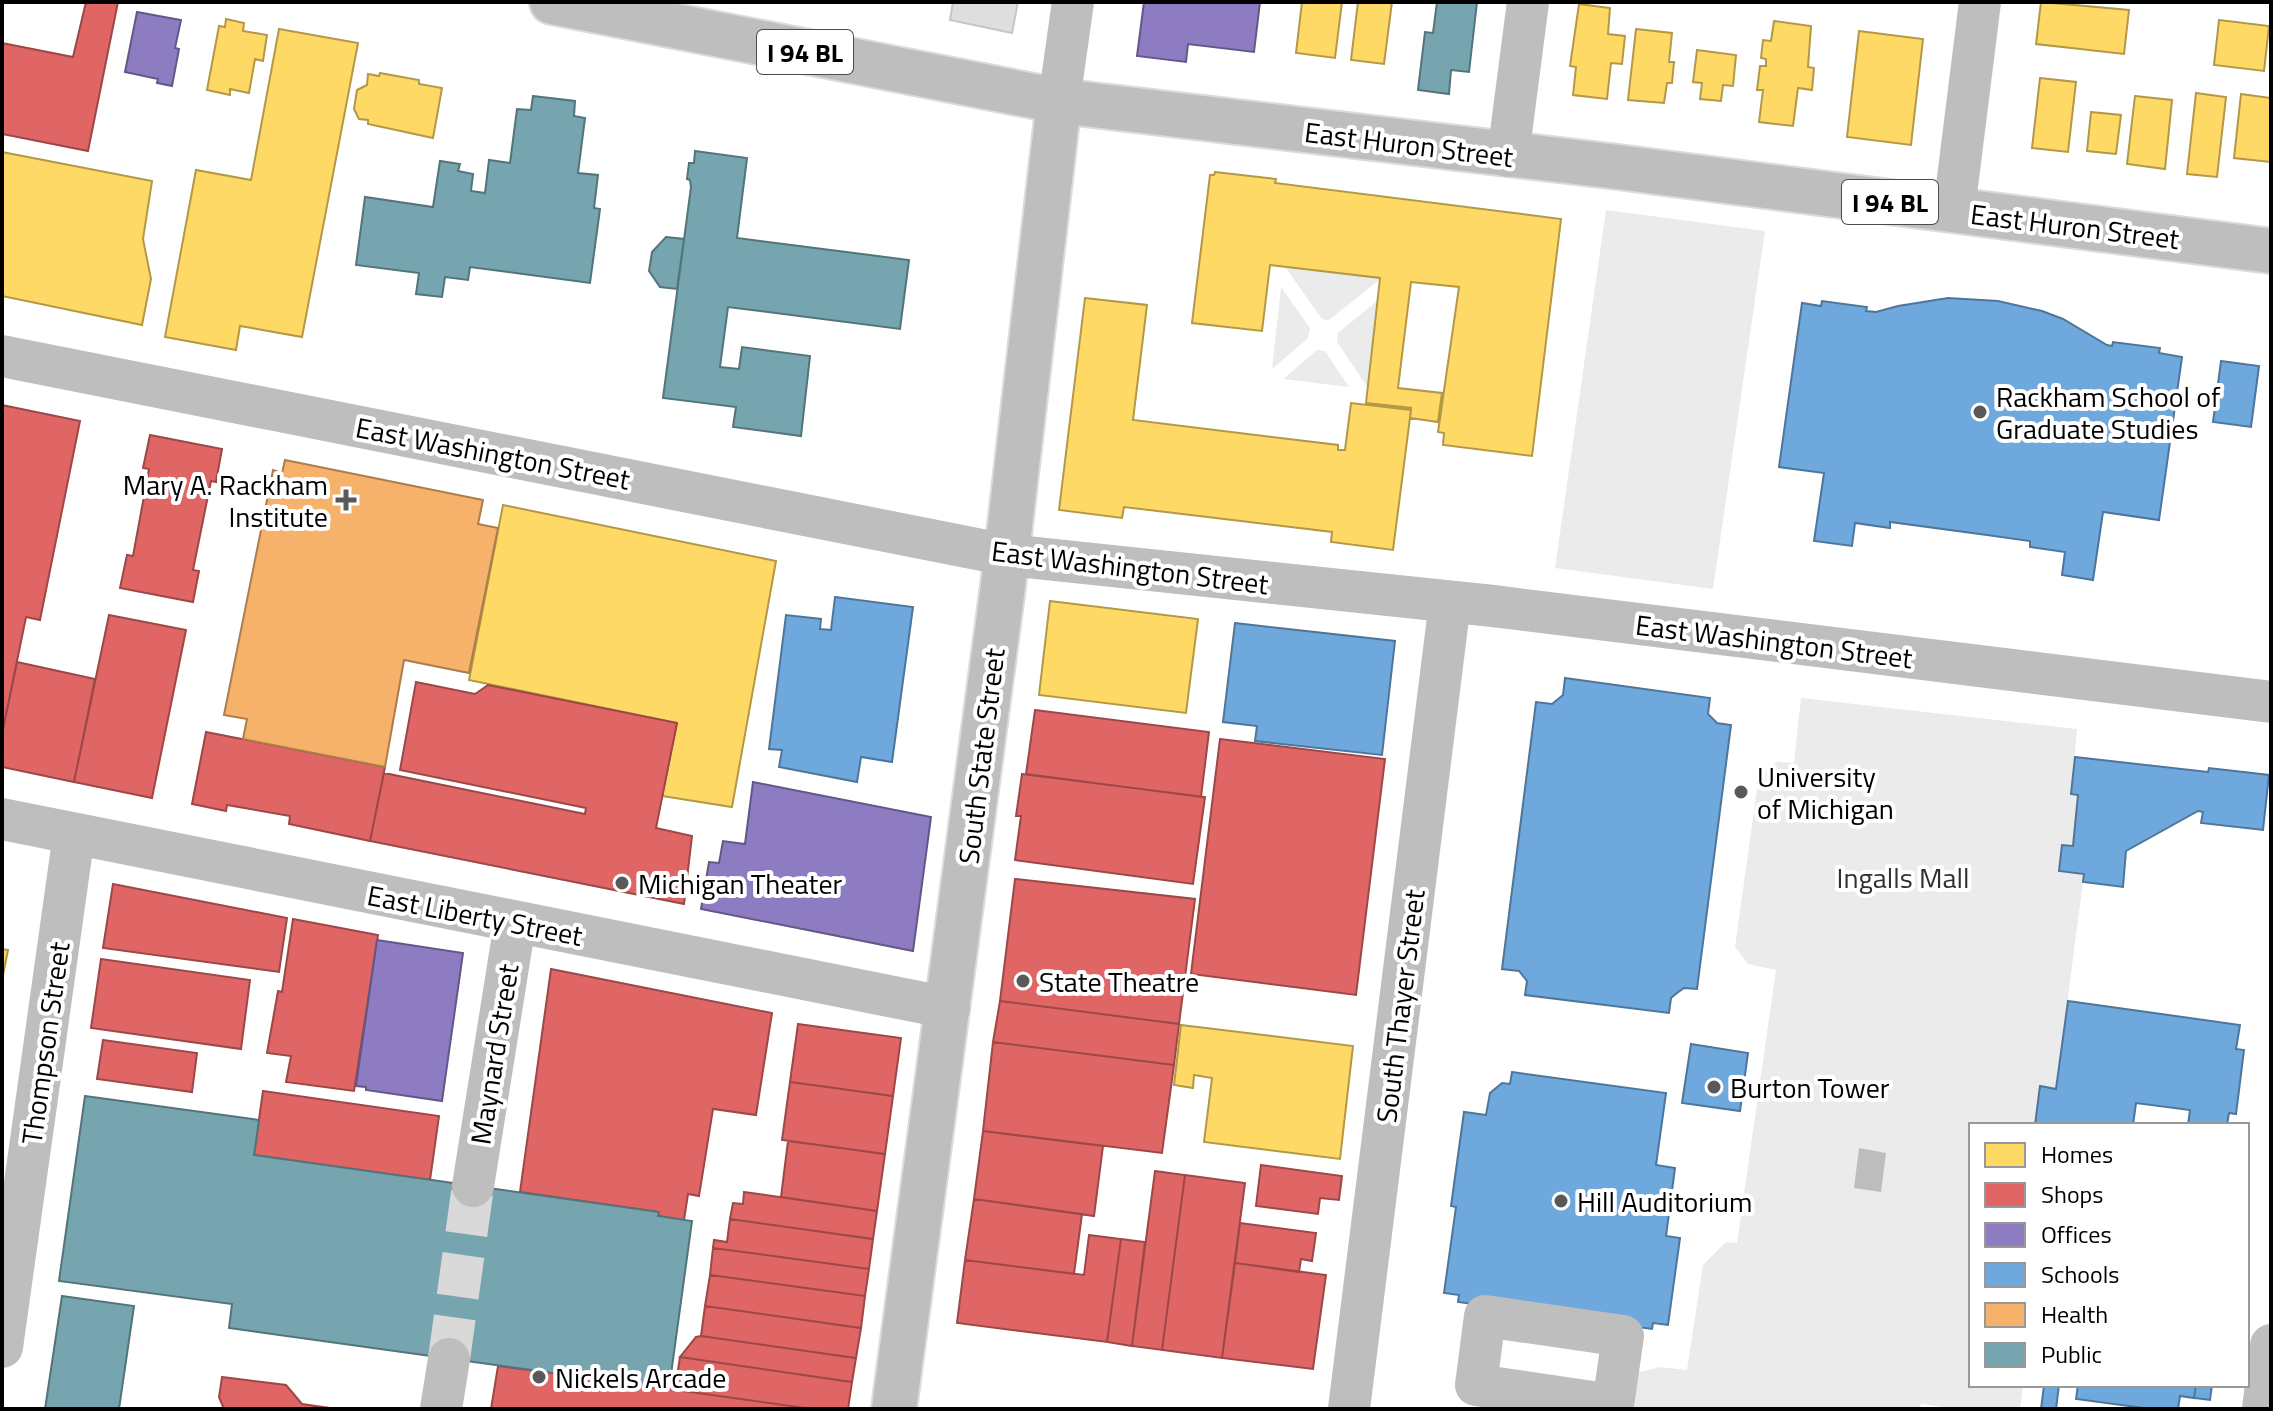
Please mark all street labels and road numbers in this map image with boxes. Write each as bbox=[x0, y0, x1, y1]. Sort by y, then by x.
road number: I 94 BL bbox=[757, 30, 853, 74]
street label: East Huron Street bbox=[1302, 110, 1516, 178]
road number: I 94 BL bbox=[1842, 180, 1938, 224]
street label: East Huron Street bbox=[1968, 192, 2182, 260]
street label: East Washington Street bbox=[352, 405, 634, 501]
street label: East Washington Street bbox=[989, 529, 1271, 605]
street label: East Washington Street bbox=[1633, 603, 1915, 679]
street label: South State Street bbox=[946, 646, 1016, 866]
street label: East Liberty Street bbox=[364, 873, 586, 957]
street label: South Thayer Street bbox=[1364, 887, 1436, 1125]
street label: Thompson Street bbox=[10, 939, 81, 1147]
street label: Maynard Street bbox=[458, 960, 530, 1147]

